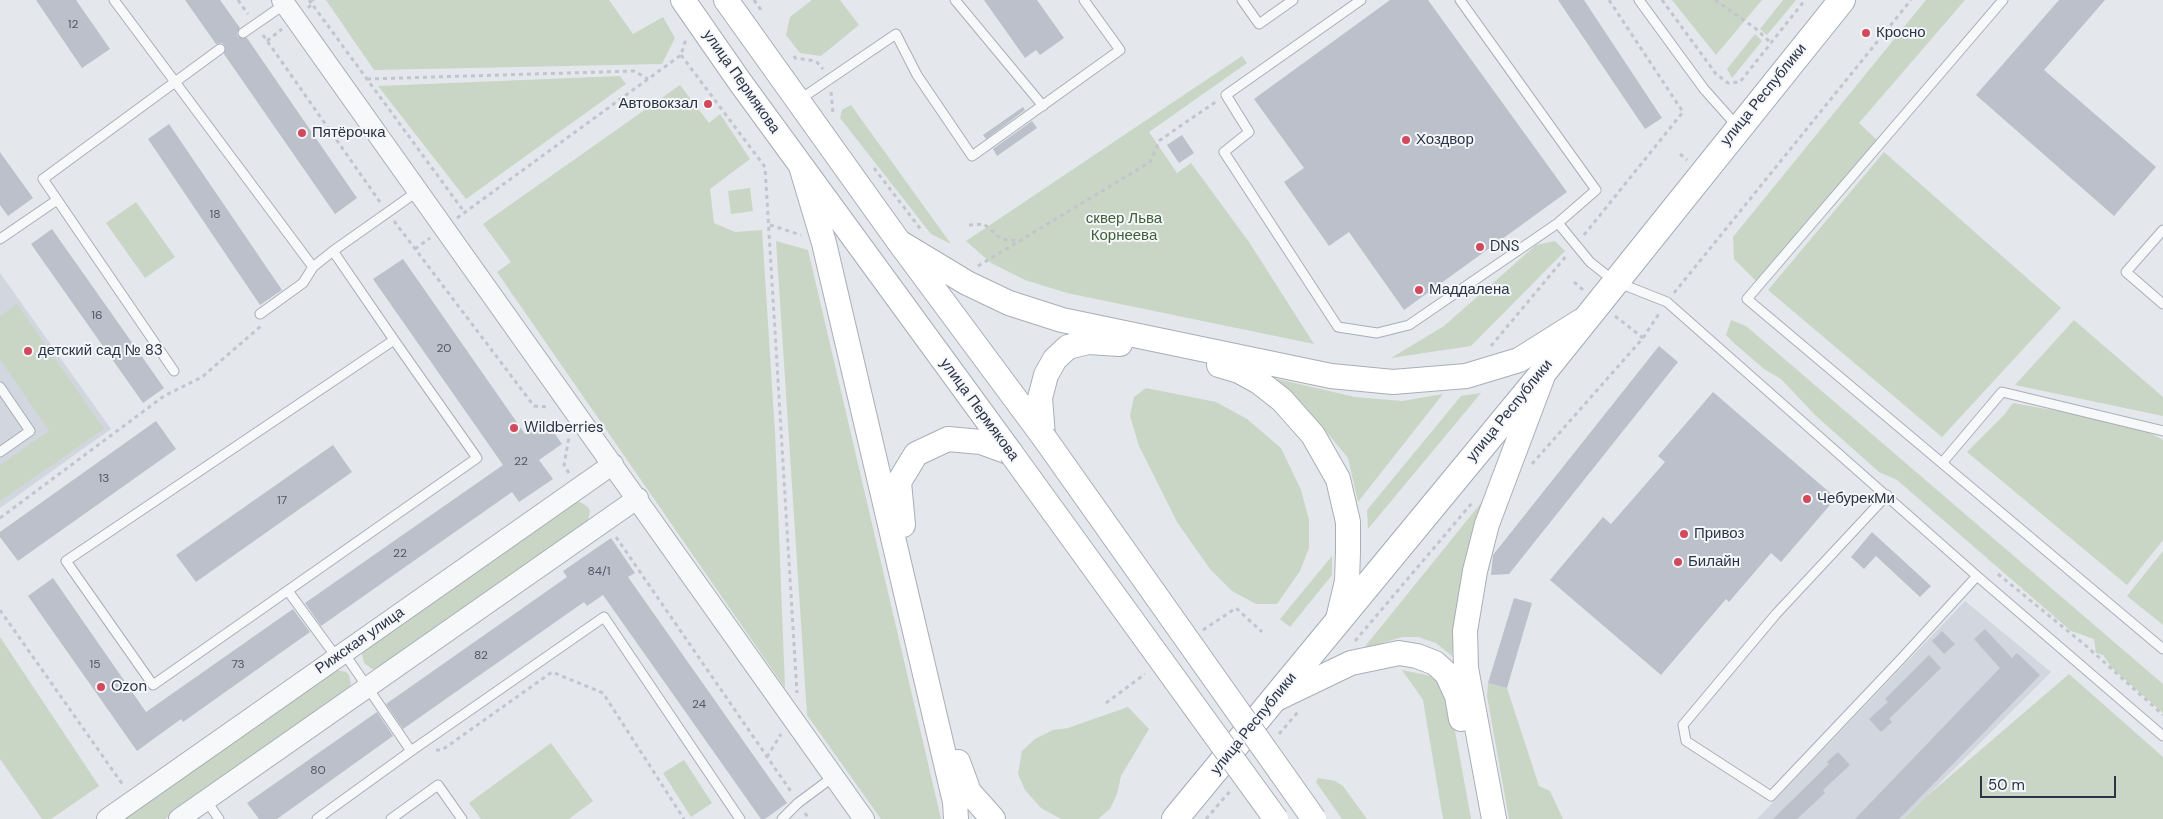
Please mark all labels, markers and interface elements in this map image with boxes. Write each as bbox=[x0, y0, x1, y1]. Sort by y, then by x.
house number: 12 bbox=[68, 18, 78, 32]
place label: Кросно bbox=[1876, 24, 1926, 42]
street label: улица Пермякова bbox=[699, 27, 783, 137]
marker: Кросно bbox=[1860, 27, 1872, 39]
street label: улица Республики bbox=[1717, 40, 1811, 150]
place label: Автовокзал bbox=[618, 95, 698, 113]
marker: Автовокзал bbox=[702, 98, 714, 110]
place label: Пятёрочка bbox=[312, 124, 386, 142]
marker: Пятёрочка bbox=[296, 127, 308, 139]
place label: Хоздвор bbox=[1416, 131, 1474, 149]
marker: Хоздвор bbox=[1400, 134, 1412, 146]
house number: 18 bbox=[209, 208, 221, 222]
park label: сквер Льва Корнеева bbox=[1086, 210, 1162, 245]
place label: DNS bbox=[1490, 238, 1519, 256]
marker: DNS bbox=[1474, 241, 1486, 253]
place label: Маддалена bbox=[1429, 281, 1510, 299]
marker: Маддалена bbox=[1413, 284, 1425, 296]
house number: 16 bbox=[91, 309, 103, 323]
place label: детский сад № 83 bbox=[38, 342, 163, 360]
house number: 20 bbox=[437, 342, 451, 356]
marker: детский сад № 83 bbox=[22, 345, 34, 357]
street label: улица Пермякова bbox=[936, 355, 1022, 465]
street label: улица Республики bbox=[1463, 356, 1557, 466]
place label: Wildberries bbox=[524, 419, 604, 437]
marker: Wildberries bbox=[508, 422, 520, 434]
house number: 22 bbox=[514, 455, 528, 469]
house number: 13 bbox=[99, 472, 109, 486]
place label: ЧебурекМи bbox=[1817, 490, 1895, 508]
marker: ЧебурекМи bbox=[1801, 493, 1813, 505]
house number: 17 bbox=[277, 494, 287, 508]
place label: Привоз bbox=[1694, 525, 1744, 543]
marker: Привоз bbox=[1678, 528, 1690, 540]
house number: 22 bbox=[393, 547, 407, 561]
place label: Билайн bbox=[1688, 553, 1740, 571]
marker: Билайн bbox=[1672, 556, 1684, 568]
house number: 84/1 bbox=[587, 565, 611, 579]
street label: Рижская улица bbox=[312, 604, 408, 678]
house number: 82 bbox=[474, 649, 488, 663]
house number: 15 bbox=[89, 658, 101, 672]
house number: 73 bbox=[231, 658, 245, 672]
street label: улица Республики bbox=[1207, 669, 1301, 779]
place label: Ozon bbox=[111, 678, 147, 696]
marker: Ozon bbox=[95, 681, 107, 693]
house number: 24 bbox=[692, 698, 706, 712]
house number: 80 bbox=[310, 764, 326, 778]
scale bar bbox=[1983, 766, 2119, 798]
text: 50 m bbox=[1988, 775, 2025, 795]

